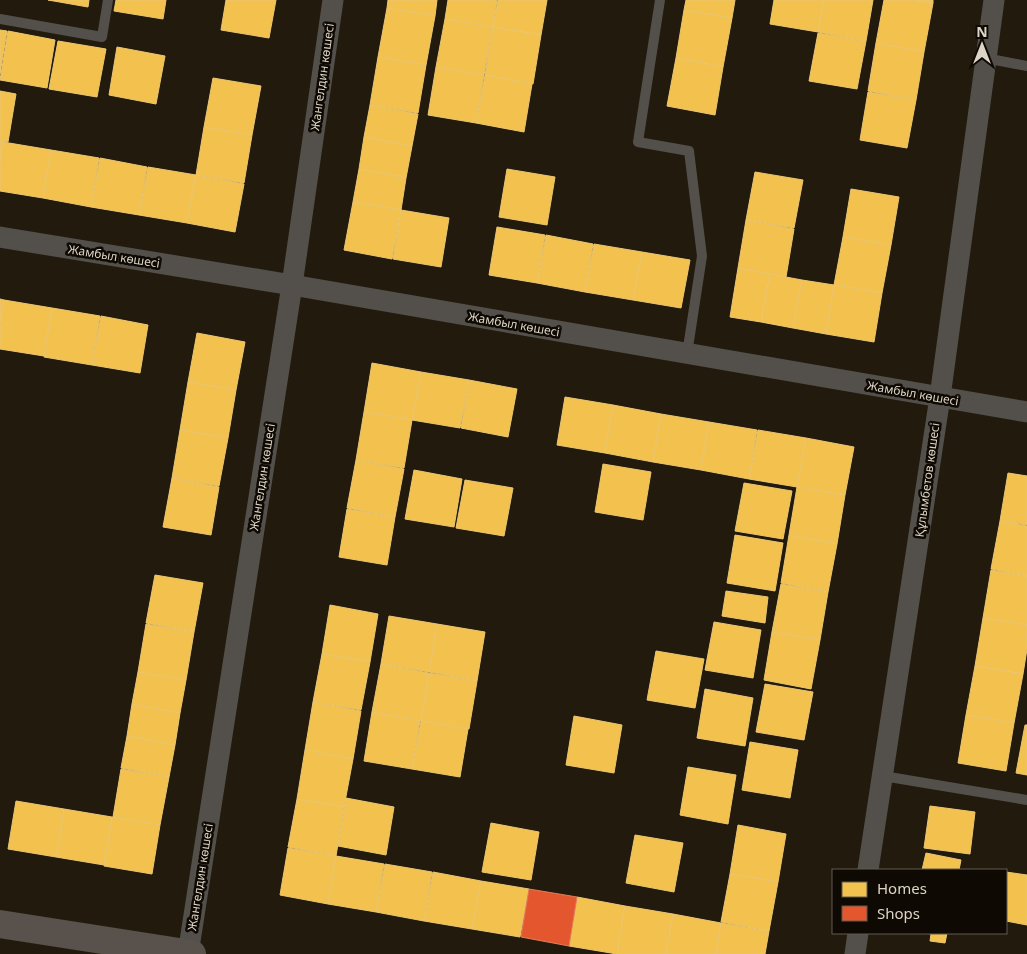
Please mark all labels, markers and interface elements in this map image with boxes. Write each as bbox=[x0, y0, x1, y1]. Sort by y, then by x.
north arrow bbox=[957, 20, 1007, 70]
street label: Жангелдин көшесі bbox=[306, 22, 338, 132]
text: N bbox=[976, 22, 988, 41]
street label: Жамбыл көшесі bbox=[67, 240, 161, 272]
street label: Жамбыл көшесі bbox=[467, 308, 561, 340]
street label: Жамбыл көшесі bbox=[866, 377, 960, 409]
street label: Жангелдин көшесі bbox=[245, 422, 279, 532]
street label: Құлымбетов көшесі bbox=[911, 422, 943, 538]
street label: Жангелдин көшесі bbox=[183, 822, 217, 932]
legend bbox=[832, 869, 1007, 934]
text: Homes bbox=[877, 878, 927, 898]
text: Shops bbox=[877, 903, 920, 923]

